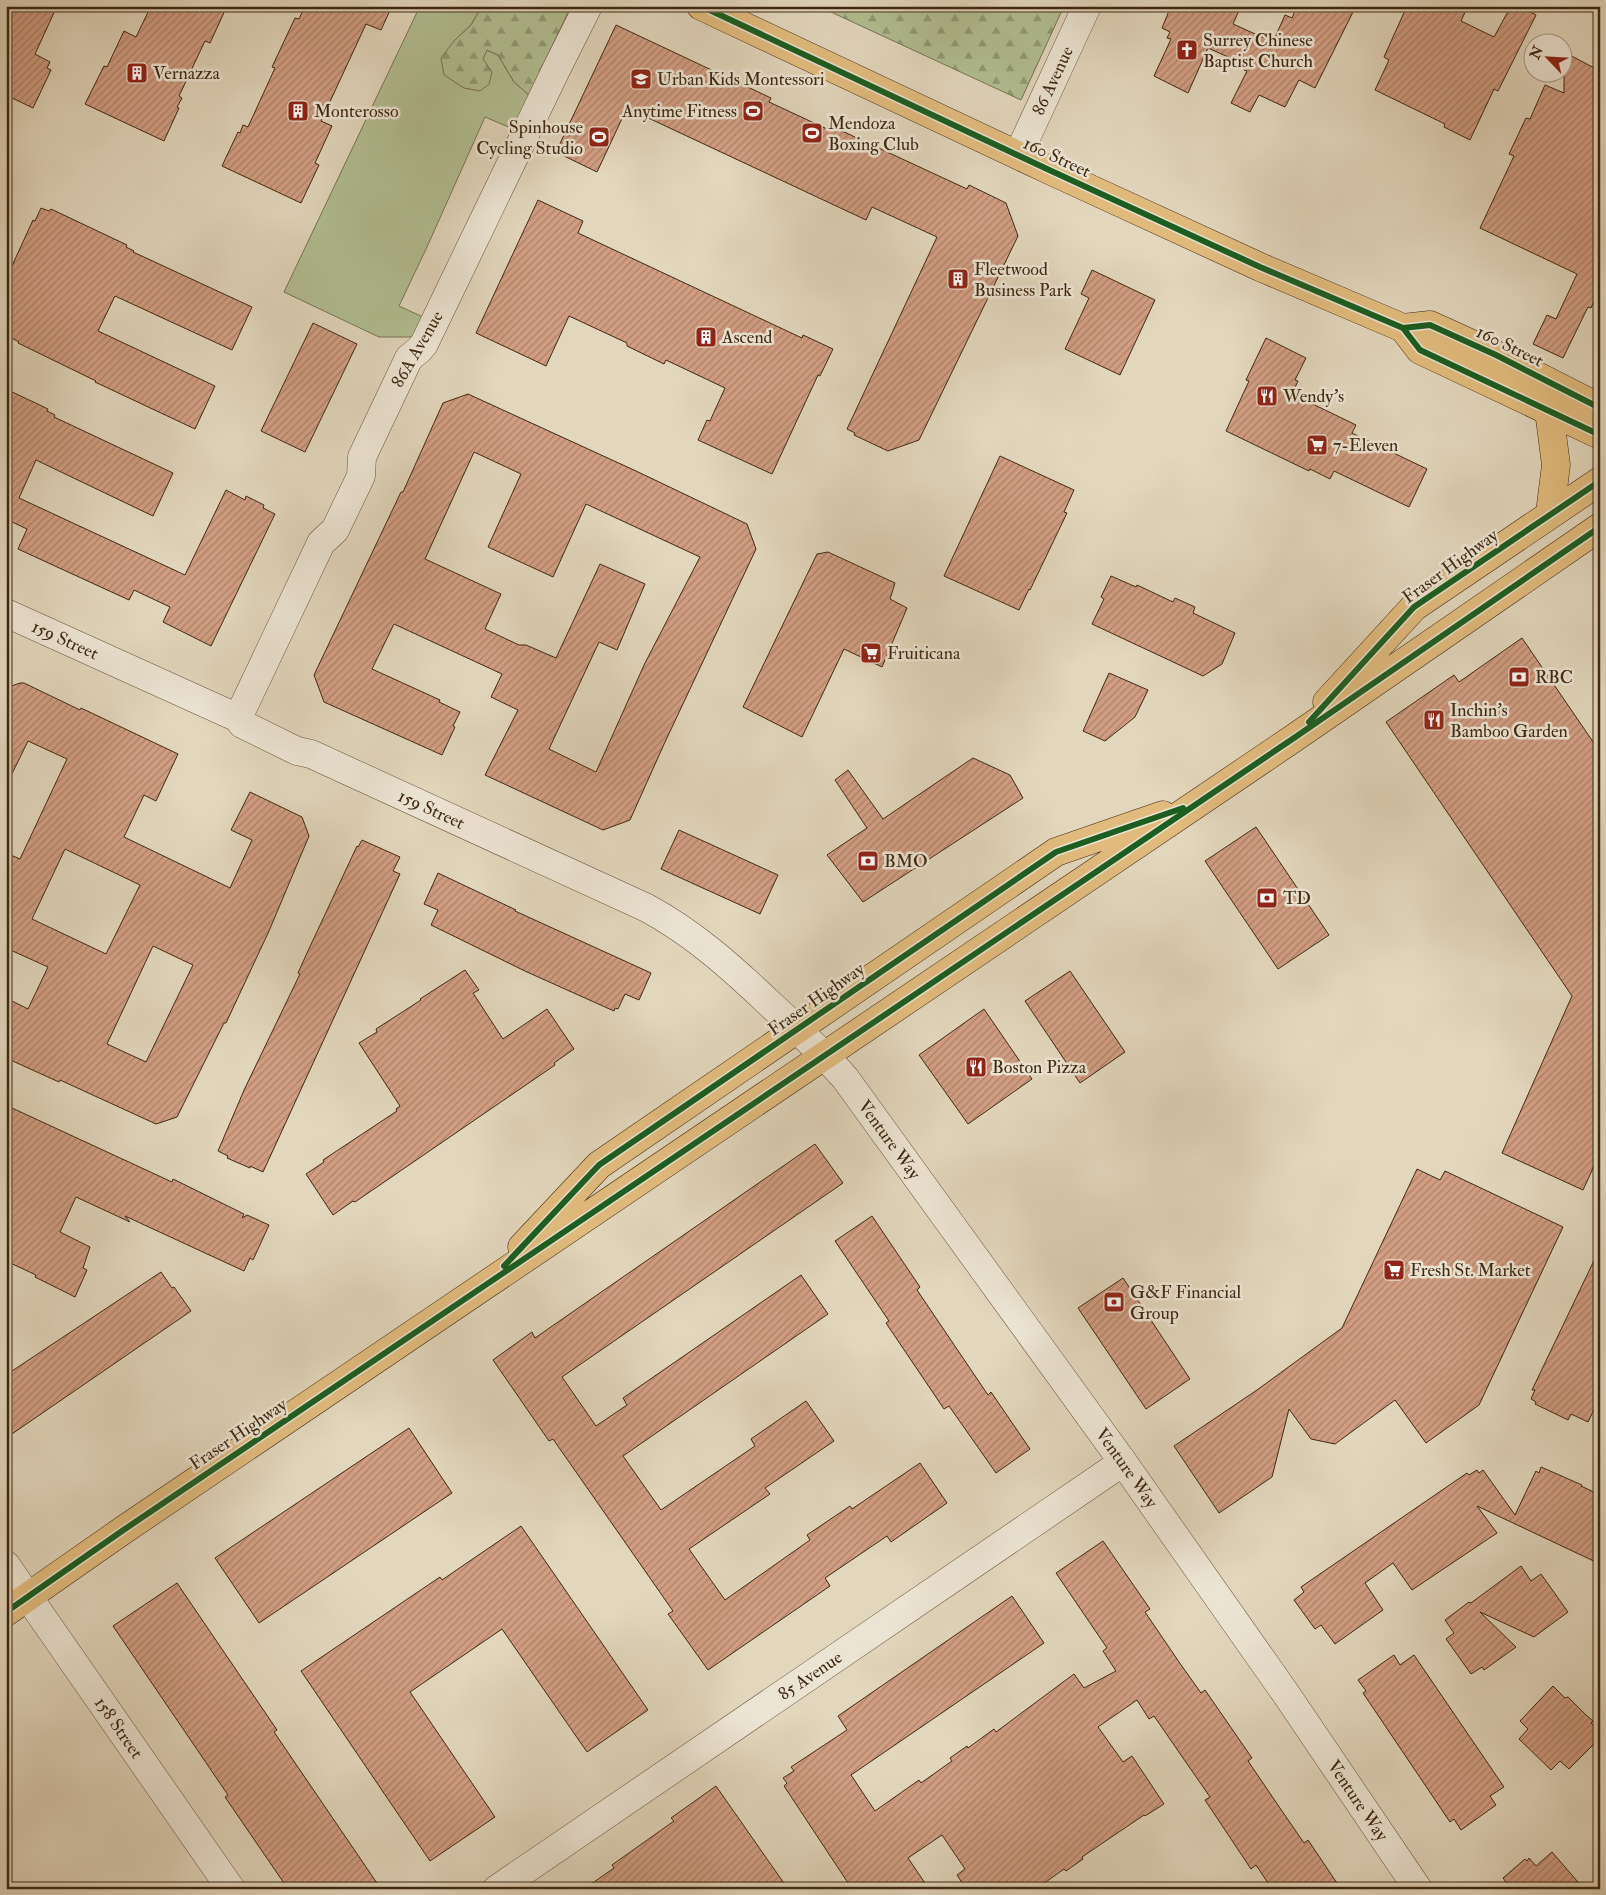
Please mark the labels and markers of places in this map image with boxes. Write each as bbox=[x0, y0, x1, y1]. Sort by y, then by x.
place label: Surrey Chinese Baptist Church bbox=[1203, 29, 1313, 73]
church icon: Surrey Chinese Baptist Church bbox=[1175, 38, 1199, 62]
building icon: Vernazza bbox=[125, 61, 149, 85]
place label: Vernazza bbox=[153, 62, 221, 85]
school or university icon: Urban Kids Montessori bbox=[629, 67, 653, 91]
place label: Urban Kids Montessori bbox=[657, 68, 825, 91]
building icon: Monterosso bbox=[286, 99, 310, 123]
sports icon: Anytime Fitness bbox=[741, 99, 765, 123]
place label: Monterosso bbox=[314, 100, 399, 123]
place label: Anytime Fitness bbox=[621, 100, 737, 123]
place label: Mendoza Boxing Club bbox=[828, 112, 919, 156]
place label: Spinhouse Cycling Studio bbox=[476, 116, 583, 160]
sports icon: Mendoza Boxing Club bbox=[800, 121, 824, 145]
sports icon: Spinhouse Cycling Studio bbox=[587, 125, 611, 149]
place label: Fleetwood Business Park bbox=[974, 258, 1072, 302]
building icon: Fleetwood Business Park bbox=[946, 267, 970, 291]
building icon: Ascend bbox=[694, 325, 718, 349]
place label: Ascend bbox=[721, 326, 773, 349]
restaurant icon: Wendy's bbox=[1255, 384, 1279, 408]
place label: Wendy's bbox=[1282, 385, 1344, 408]
supermarket icon: 7-Eleven bbox=[1305, 433, 1329, 457]
place label: 7-Eleven bbox=[1333, 434, 1398, 457]
supermarket icon: Fruiticana bbox=[859, 641, 883, 665]
place label: Fruiticana bbox=[887, 642, 961, 665]
bank icon: RBC bbox=[1507, 665, 1531, 689]
place label: RBC bbox=[1535, 666, 1573, 689]
place label: Inchin's Bamboo Garden bbox=[1450, 699, 1568, 743]
restaurant icon: Inchin's Bamboo Garden bbox=[1422, 708, 1446, 732]
bank icon: BMO bbox=[856, 849, 880, 873]
place label: BMO bbox=[884, 850, 928, 873]
bank icon: TD bbox=[1255, 886, 1279, 910]
place label: TD bbox=[1283, 887, 1311, 910]
restaurant icon: Boston Pizza bbox=[964, 1055, 988, 1079]
place label: Boston Pizza bbox=[992, 1056, 1087, 1079]
supermarket icon: Fresh St. Market bbox=[1382, 1258, 1406, 1282]
place label: Fresh St. Market bbox=[1410, 1259, 1531, 1282]
place label: G&F Financial Group bbox=[1130, 1281, 1242, 1325]
bank icon: G&F Financial Group bbox=[1102, 1290, 1126, 1314]

